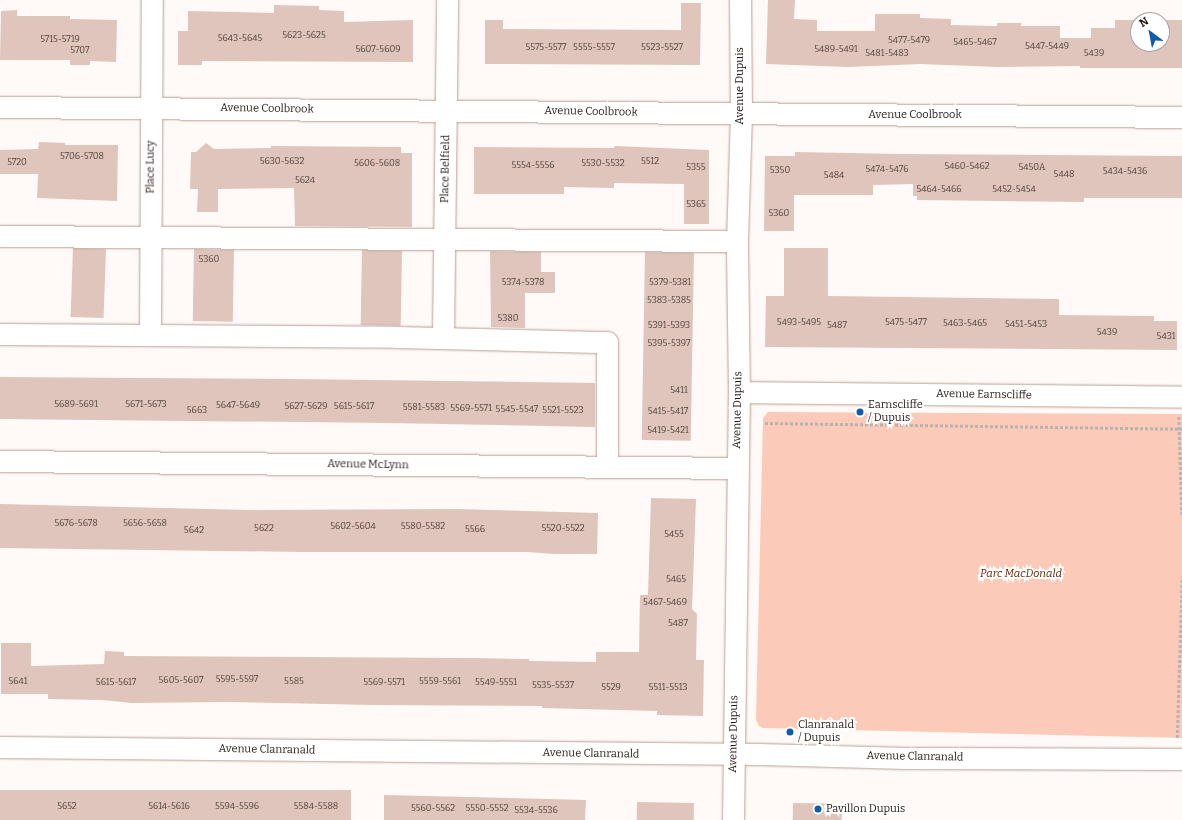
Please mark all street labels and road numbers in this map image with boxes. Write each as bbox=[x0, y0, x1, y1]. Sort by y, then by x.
street label: Avenue Dupuis bbox=[733, 47, 747, 125]
street label: Avenue Coolbrook bbox=[220, 102, 314, 116]
street label: Avenue Coolbrook bbox=[544, 105, 638, 119]
street label: Avenue Coolbrook bbox=[868, 108, 962, 122]
street label: Place Belfield bbox=[439, 135, 453, 203]
street label: Place Lucy bbox=[144, 140, 158, 194]
street label: Avenue Dupuis bbox=[731, 371, 745, 449]
street label: Avenue Earnscliffe bbox=[936, 388, 1032, 402]
street label: Avenue McLynn bbox=[327, 458, 409, 472]
street label: Avenue Dupuis bbox=[727, 695, 741, 773]
street label: Avenue Clanranald bbox=[218, 743, 316, 757]
street label: Avenue Clanranald bbox=[542, 747, 640, 761]
street label: Avenue Clanranald bbox=[866, 750, 964, 764]

